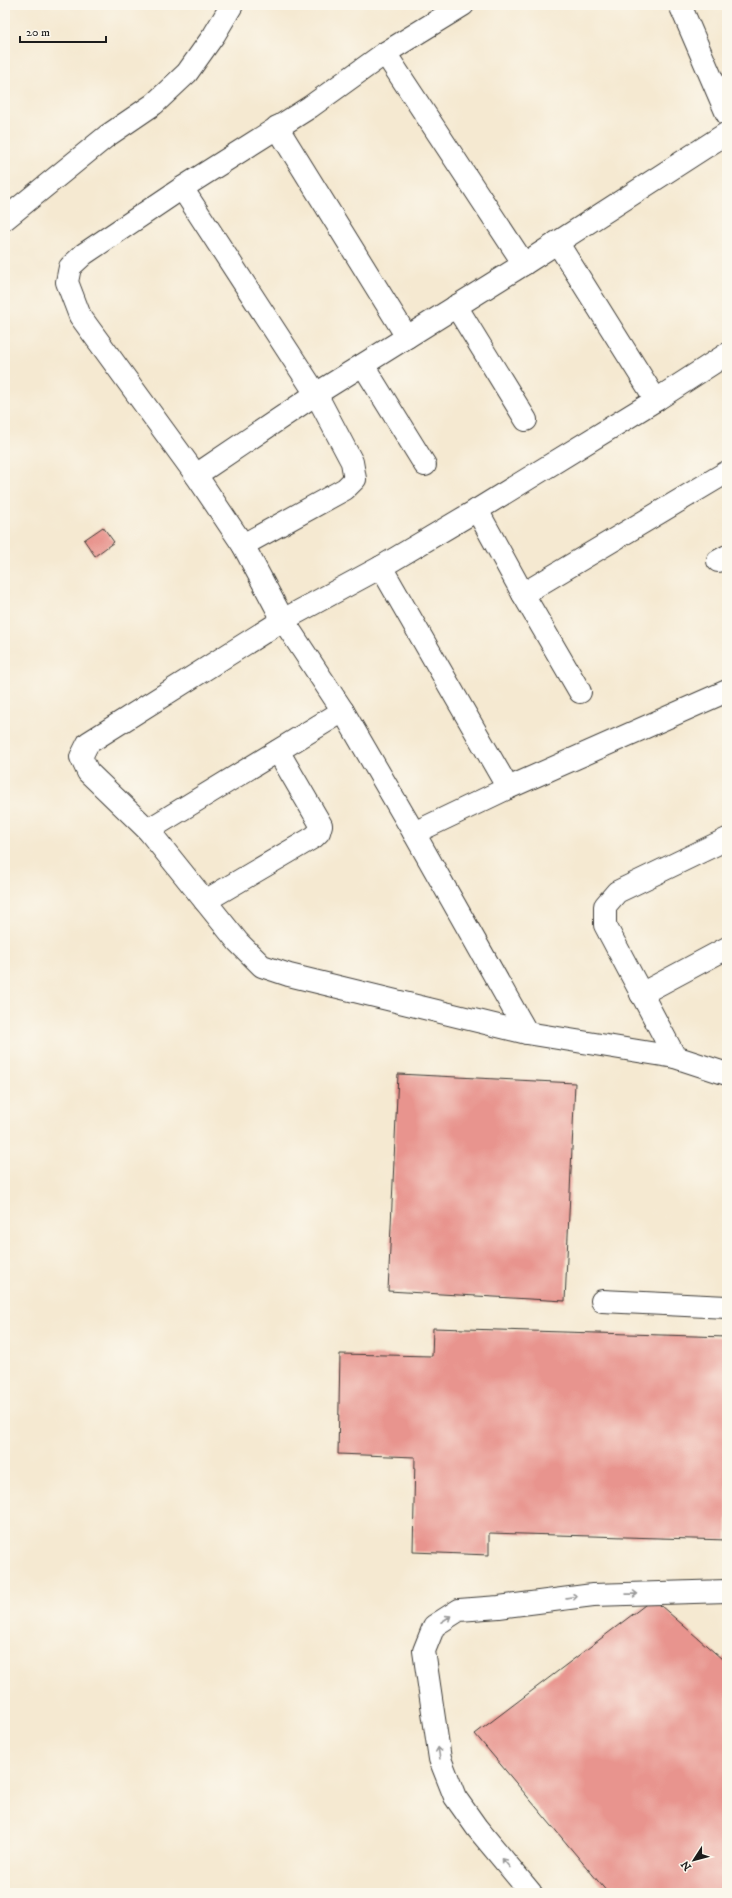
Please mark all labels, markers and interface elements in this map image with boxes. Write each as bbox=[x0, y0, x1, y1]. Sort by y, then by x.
scale bar bbox=[20, 18, 106, 44]
text: 20 m bbox=[26, 25, 50, 40]
one-way arrow bbox=[625, 1590, 638, 1597]
one-way arrow bbox=[565, 1593, 578, 1601]
one-way arrow bbox=[440, 1615, 451, 1623]
one-way arrow bbox=[435, 1747, 443, 1760]
north arrow bbox=[674, 1840, 714, 1880]
one-way arrow bbox=[502, 1858, 511, 1868]
text: N bbox=[678, 1858, 695, 1873]

